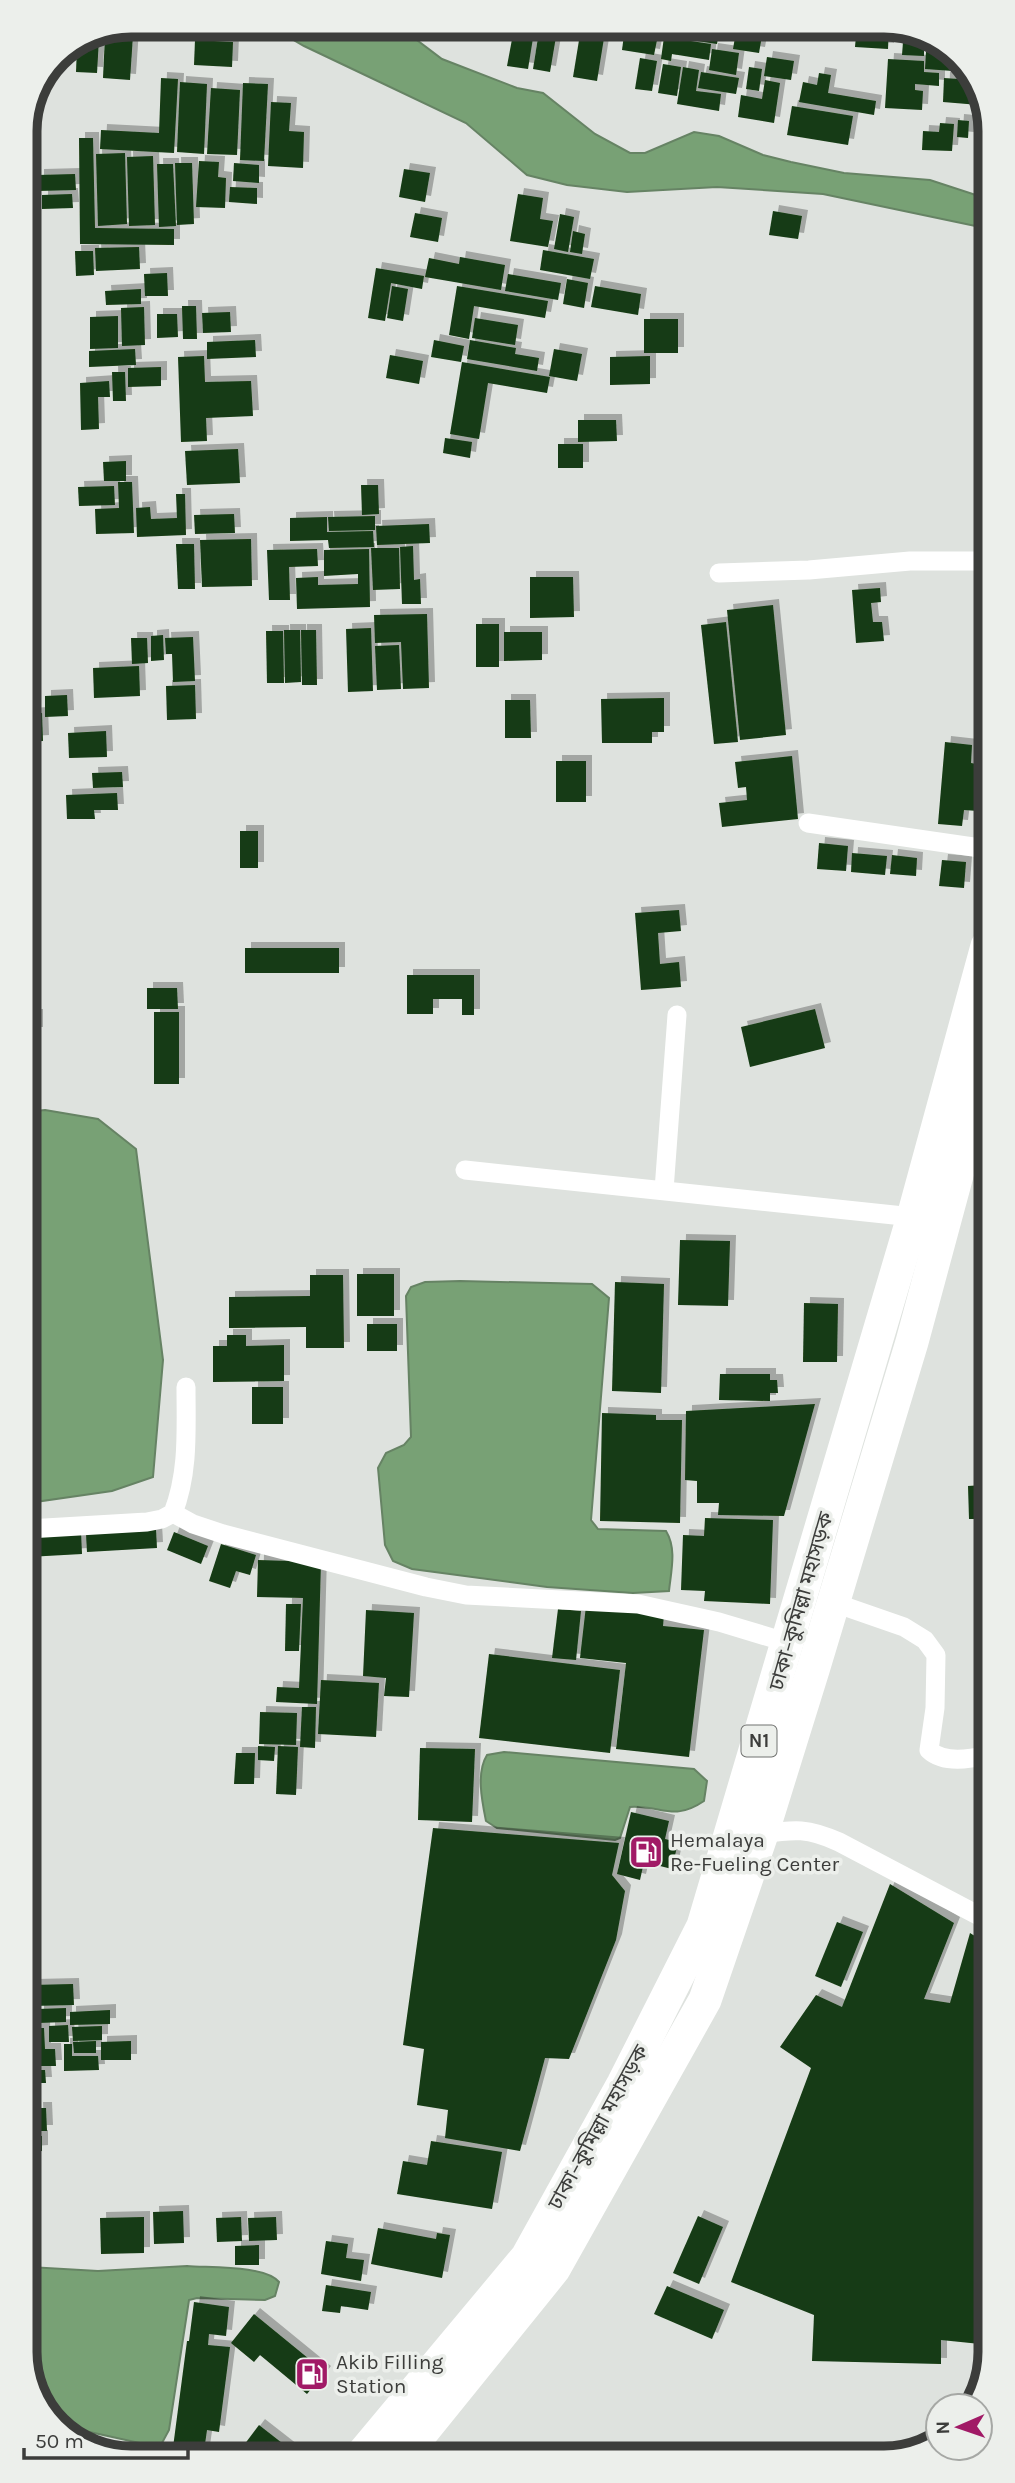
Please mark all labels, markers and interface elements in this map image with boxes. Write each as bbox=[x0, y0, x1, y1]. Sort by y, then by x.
street label: ঢাকা–কুমিল্লা মহাসড়ক bbox=[764, 1508, 838, 1694]
road number: N1 bbox=[742, 1726, 776, 1756]
place label: Hemalaya Re-Fueling Center bbox=[670, 1828, 840, 1876]
fuel station icon: Hemalaya Re-Fueling Center bbox=[627, 1833, 665, 1871]
street label: ঢাকা–কুমিল্লা মহাসড়ক bbox=[542, 2040, 654, 2214]
place label: Akib Filling Station bbox=[336, 2350, 444, 2398]
fuel station icon: Akib Filling Station bbox=[293, 2355, 331, 2393]
north arrow bbox=[924, 2392, 994, 2462]
scale bar bbox=[24, 2416, 189, 2460]
text: N bbox=[932, 2420, 954, 2435]
text: 50 m bbox=[35, 2429, 84, 2453]

